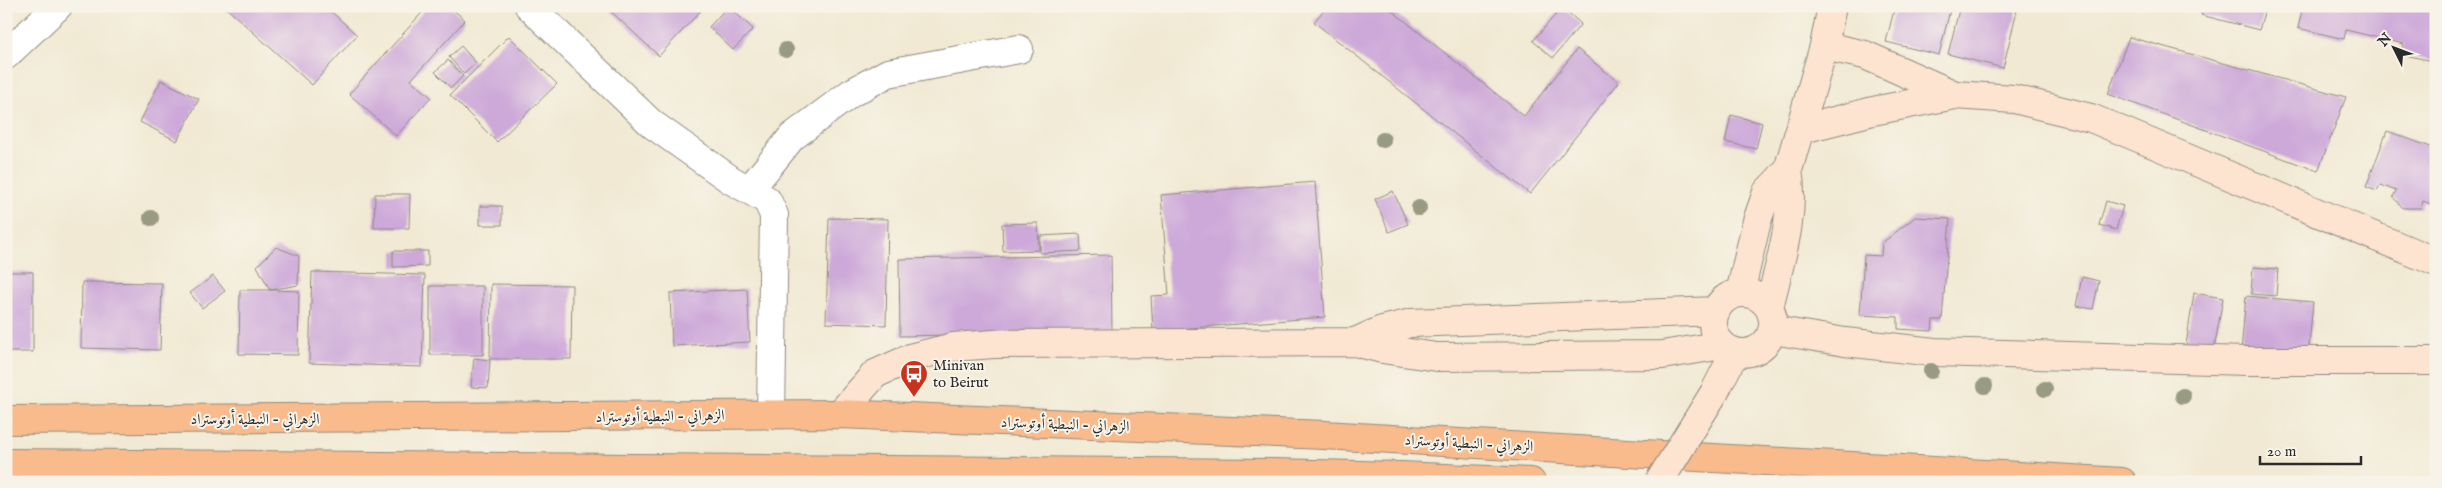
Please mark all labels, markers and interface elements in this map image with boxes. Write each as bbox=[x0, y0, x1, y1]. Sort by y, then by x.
north arrow bbox=[2370, 22, 2420, 72]
text: N bbox=[2374, 29, 2396, 51]
place label: Minivan to Beirut bbox=[933, 356, 989, 392]
bus stop icon: Minivan to Beirut bbox=[899, 359, 929, 398]
street label: الزهراني - النبطية أوتوستراد bbox=[595, 404, 725, 429]
street label: الزهراني - النبطية أوتوستراد bbox=[191, 408, 319, 431]
street label: الزهراني - النبطية أوتوستراد bbox=[1000, 411, 1130, 438]
street label: الزهراني - النبطية أوتوستراد bbox=[1404, 429, 1534, 458]
scale bar bbox=[2260, 433, 2361, 465]
text: 20 m bbox=[2267, 442, 2297, 461]

